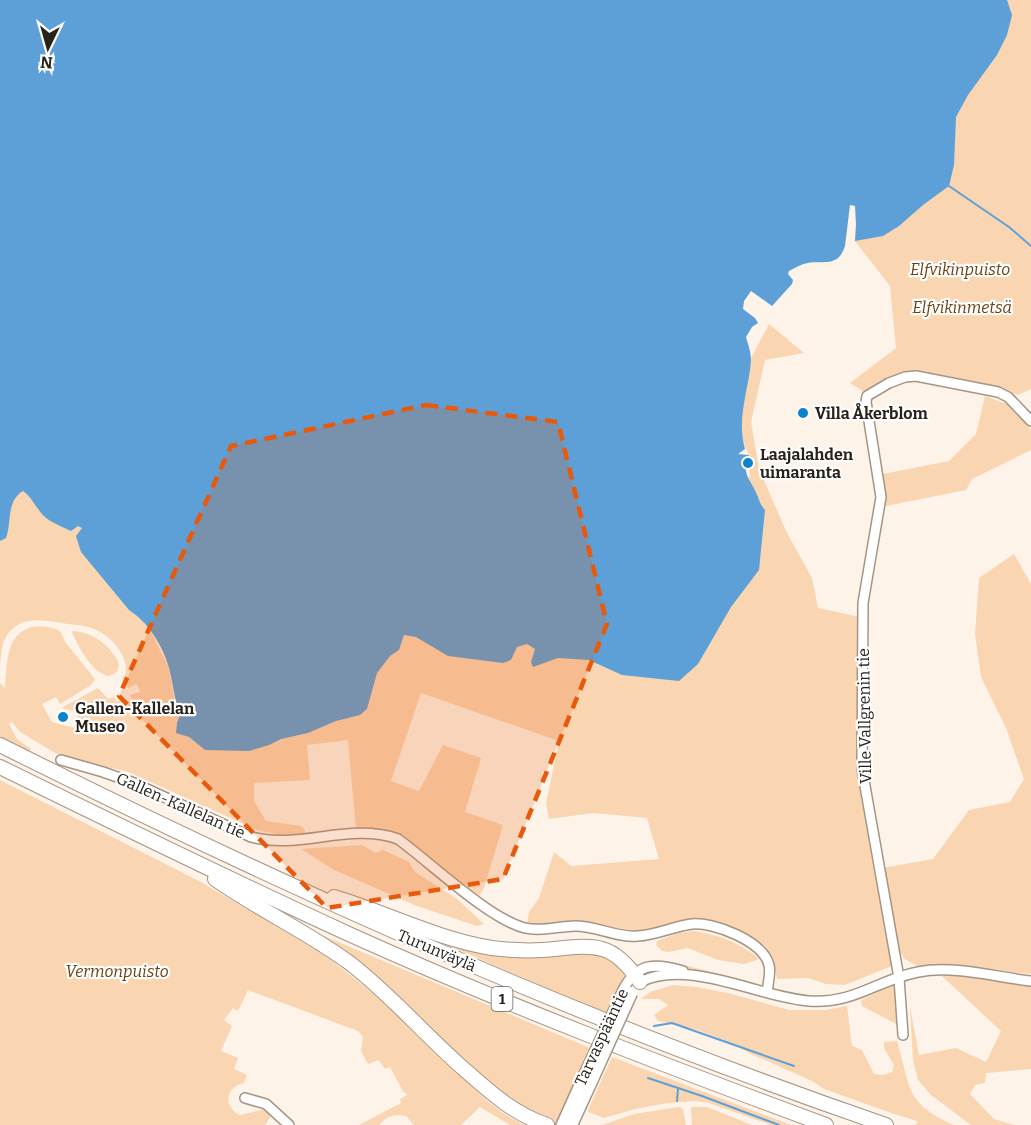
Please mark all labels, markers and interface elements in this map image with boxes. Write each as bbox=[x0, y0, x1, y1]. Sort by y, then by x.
north arrow bbox=[18, 18, 78, 78]
text: N bbox=[40, 52, 54, 72]
park label: Elfvikinpuisto bbox=[910, 260, 1010, 279]
park label: Elfvikinmetsä bbox=[912, 298, 1012, 317]
place label: Villa Åkerblom bbox=[815, 403, 929, 423]
marker: Villa Åkerblom bbox=[796, 406, 810, 420]
place label: Laajalahden uimaranta bbox=[760, 445, 854, 482]
marker: Laajalahden uimaranta bbox=[741, 456, 755, 470]
street label: Ville Vallgrenin tie bbox=[854, 648, 875, 784]
place label: Gallen-Kallelan Museo bbox=[75, 699, 195, 736]
marker: Gallen-Kallelan Museo bbox=[56, 710, 70, 724]
street label: Gallen-Kallelan tie bbox=[113, 769, 248, 842]
street label: Turunväylä bbox=[395, 925, 479, 976]
park label: Vermonpuisto bbox=[65, 962, 169, 981]
street label: Tarvaspääntie bbox=[571, 985, 632, 1089]
road number: 1 bbox=[492, 987, 512, 1011]

